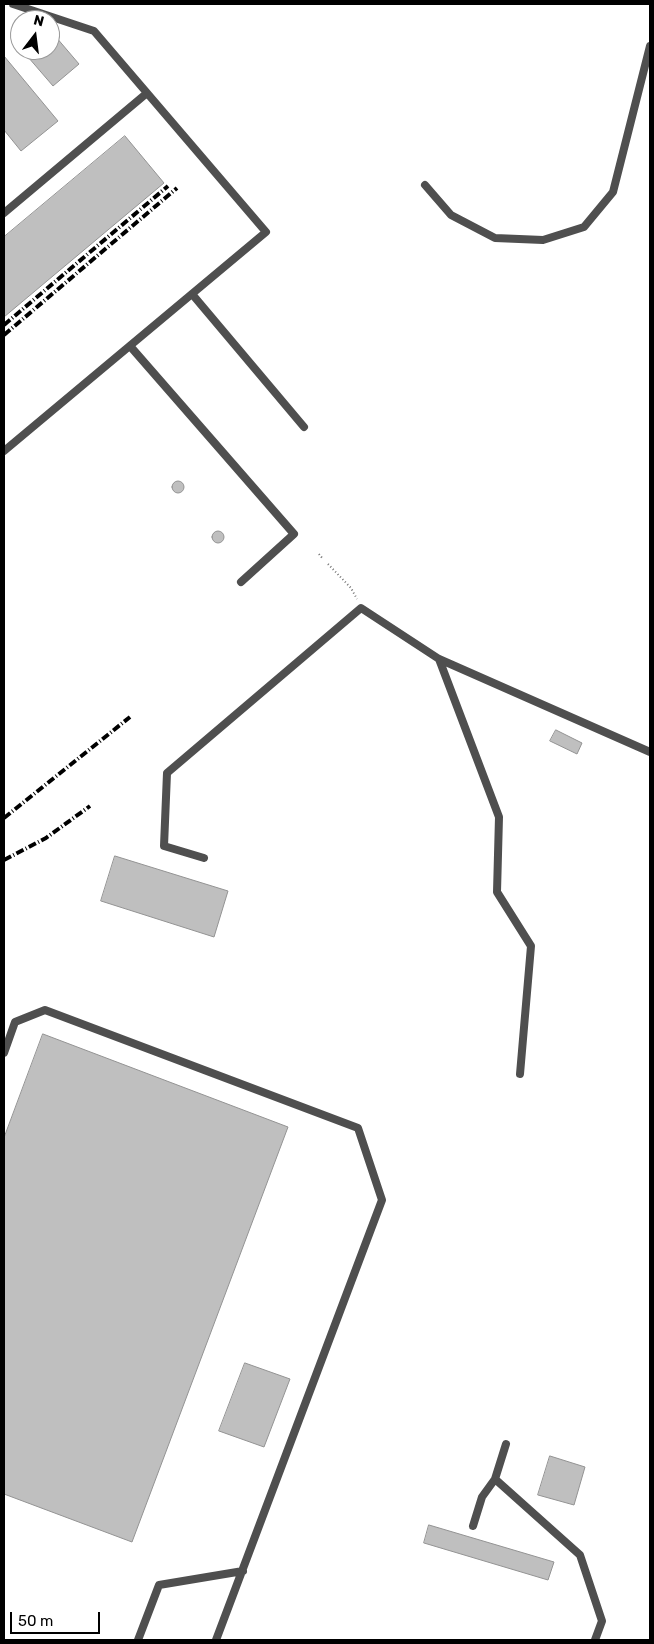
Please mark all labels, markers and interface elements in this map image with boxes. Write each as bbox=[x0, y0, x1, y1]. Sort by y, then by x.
north arrow bbox=[10, 10, 60, 60]
text: N bbox=[32, 11, 46, 31]
scale bar bbox=[12, 1602, 102, 1634]
text: 50 m bbox=[18, 1612, 53, 1630]

